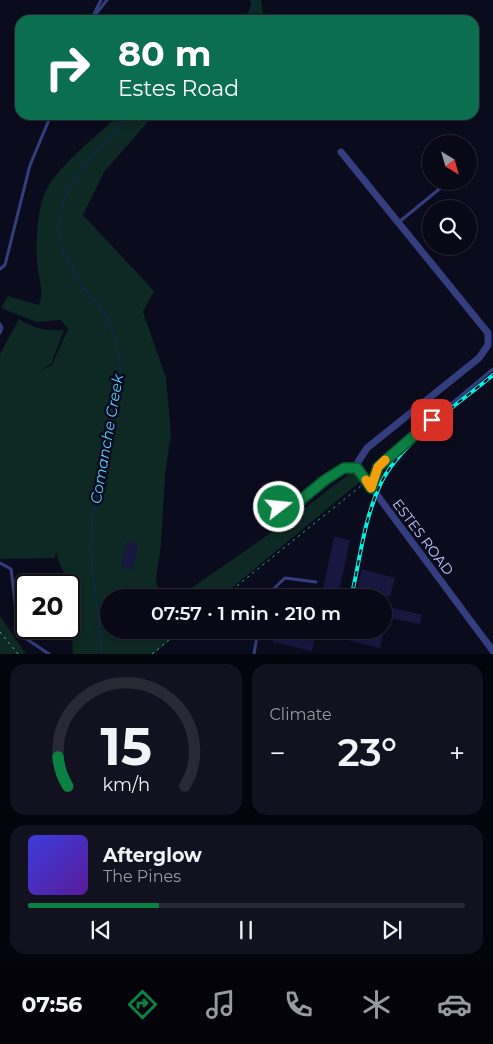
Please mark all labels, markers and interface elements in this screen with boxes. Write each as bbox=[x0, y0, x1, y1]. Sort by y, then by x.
text: 80 m bbox=[118, 32, 212, 75]
icon: right bbox=[35, 35, 100, 100]
text: Estes Road bbox=[118, 75, 239, 102]
north arrow bbox=[422, 135, 478, 190]
map controls bbox=[422, 135, 477, 255]
button: search bbox=[422, 200, 477, 255]
water label: Comanche Creek bbox=[86, 372, 127, 505]
pin bbox=[411, 399, 453, 441]
icon: arrive bbox=[418, 406, 446, 434]
position arrow bbox=[252, 480, 304, 532]
street label: ESTES ROAD bbox=[388, 495, 458, 579]
speed limit sign: 20 bbox=[15, 574, 80, 639]
text: 07:57 · 1 min · 210 m bbox=[151, 602, 341, 625]
text: Climate bbox=[270, 705, 332, 724]
text: 15 bbox=[100, 715, 151, 778]
text: 23° bbox=[337, 729, 397, 776]
text: − bbox=[270, 736, 286, 770]
text: + bbox=[449, 736, 465, 770]
text: km/h bbox=[102, 774, 150, 795]
text: Afterglow bbox=[103, 844, 202, 867]
text: The Pines bbox=[103, 867, 181, 886]
icon: previous bbox=[87, 916, 115, 944]
icon: pause bbox=[232, 916, 260, 944]
icon: next bbox=[378, 916, 406, 944]
icon: directions bbox=[125, 987, 160, 1022]
icon: music bbox=[203, 987, 238, 1022]
icon: phone bbox=[281, 987, 316, 1022]
icon: climate bbox=[359, 987, 394, 1022]
icon: car bbox=[437, 987, 472, 1022]
text: 07:56 bbox=[21, 991, 82, 1018]

